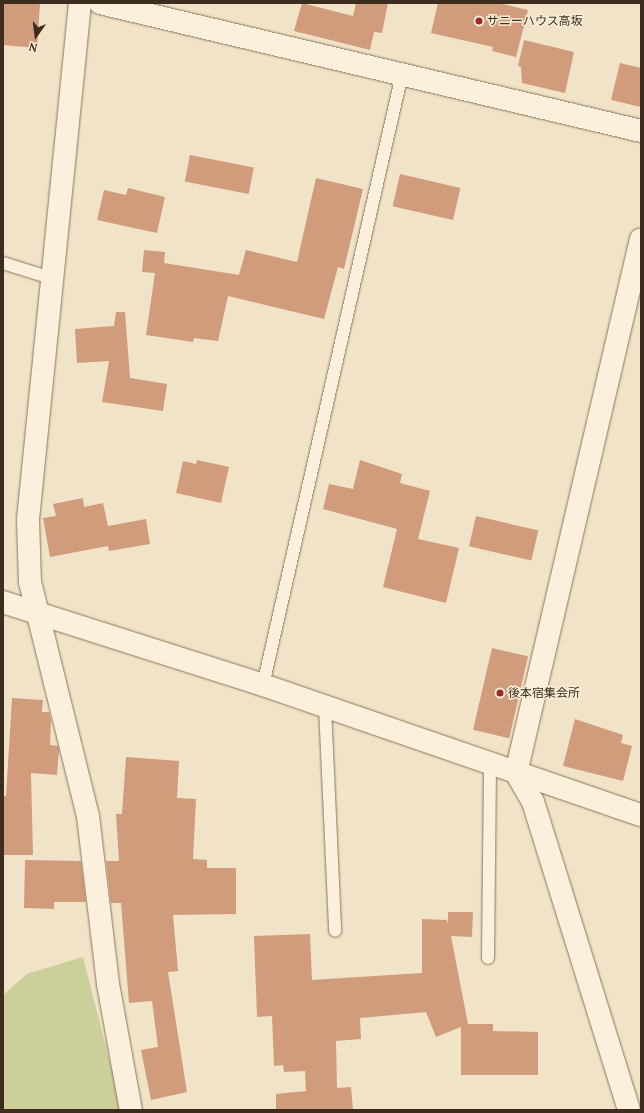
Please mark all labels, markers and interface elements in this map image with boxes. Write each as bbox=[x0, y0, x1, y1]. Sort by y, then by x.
place label: サニーハウス高坂 bbox=[487, 14, 583, 28]
north arrow bbox=[16, 16, 56, 56]
marker: サニーハウス高坂 bbox=[474, 16, 484, 26]
text: N bbox=[27, 40, 39, 55]
place label: 後本宿集会所 bbox=[508, 686, 580, 700]
marker: 後本宿集会所 bbox=[495, 688, 505, 698]

